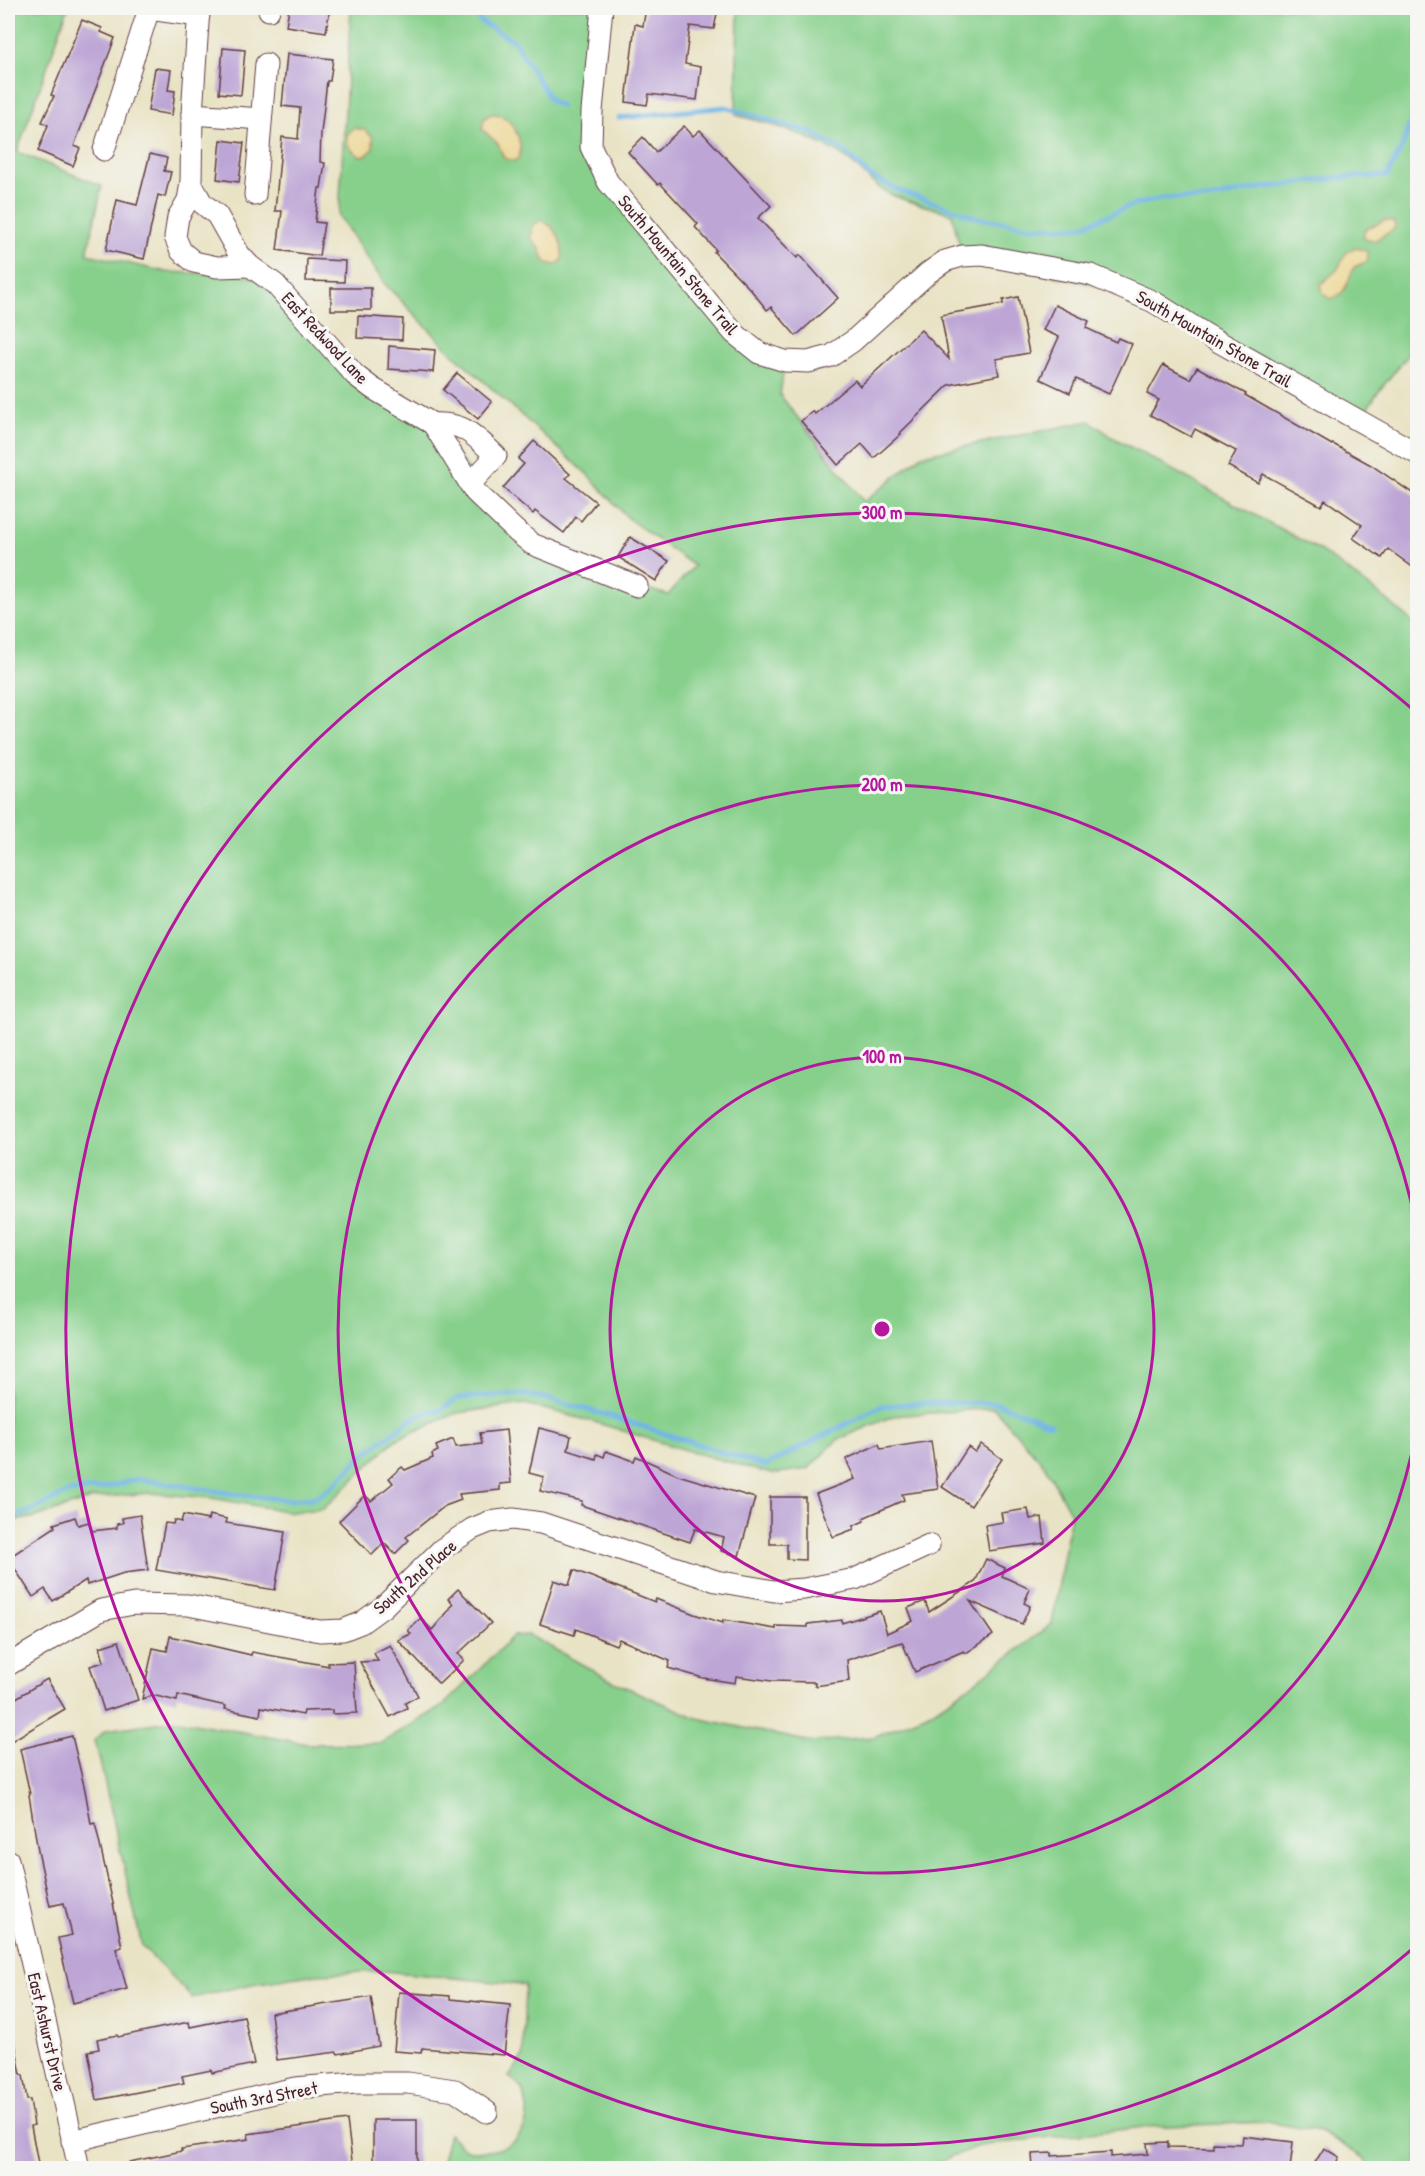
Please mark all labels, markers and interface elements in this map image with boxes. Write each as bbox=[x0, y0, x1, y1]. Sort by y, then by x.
street label: South Mountain Stone Trail bbox=[612, 189, 745, 340]
street label: South Mountain Stone Trail bbox=[1132, 284, 1297, 393]
street label: East Redwood Lane bbox=[276, 286, 375, 389]
text: 300 m bbox=[862, 500, 902, 525]
text: 200 m bbox=[862, 772, 902, 797]
text: 100 m bbox=[862, 1044, 902, 1069]
centre of rings bbox=[872, 1319, 892, 1339]
street label: South 2nd Place bbox=[368, 1533, 462, 1620]
street label: East Ashurst Drive bbox=[22, 1970, 73, 2094]
street label: South 3rd Street bbox=[208, 2075, 320, 2120]

